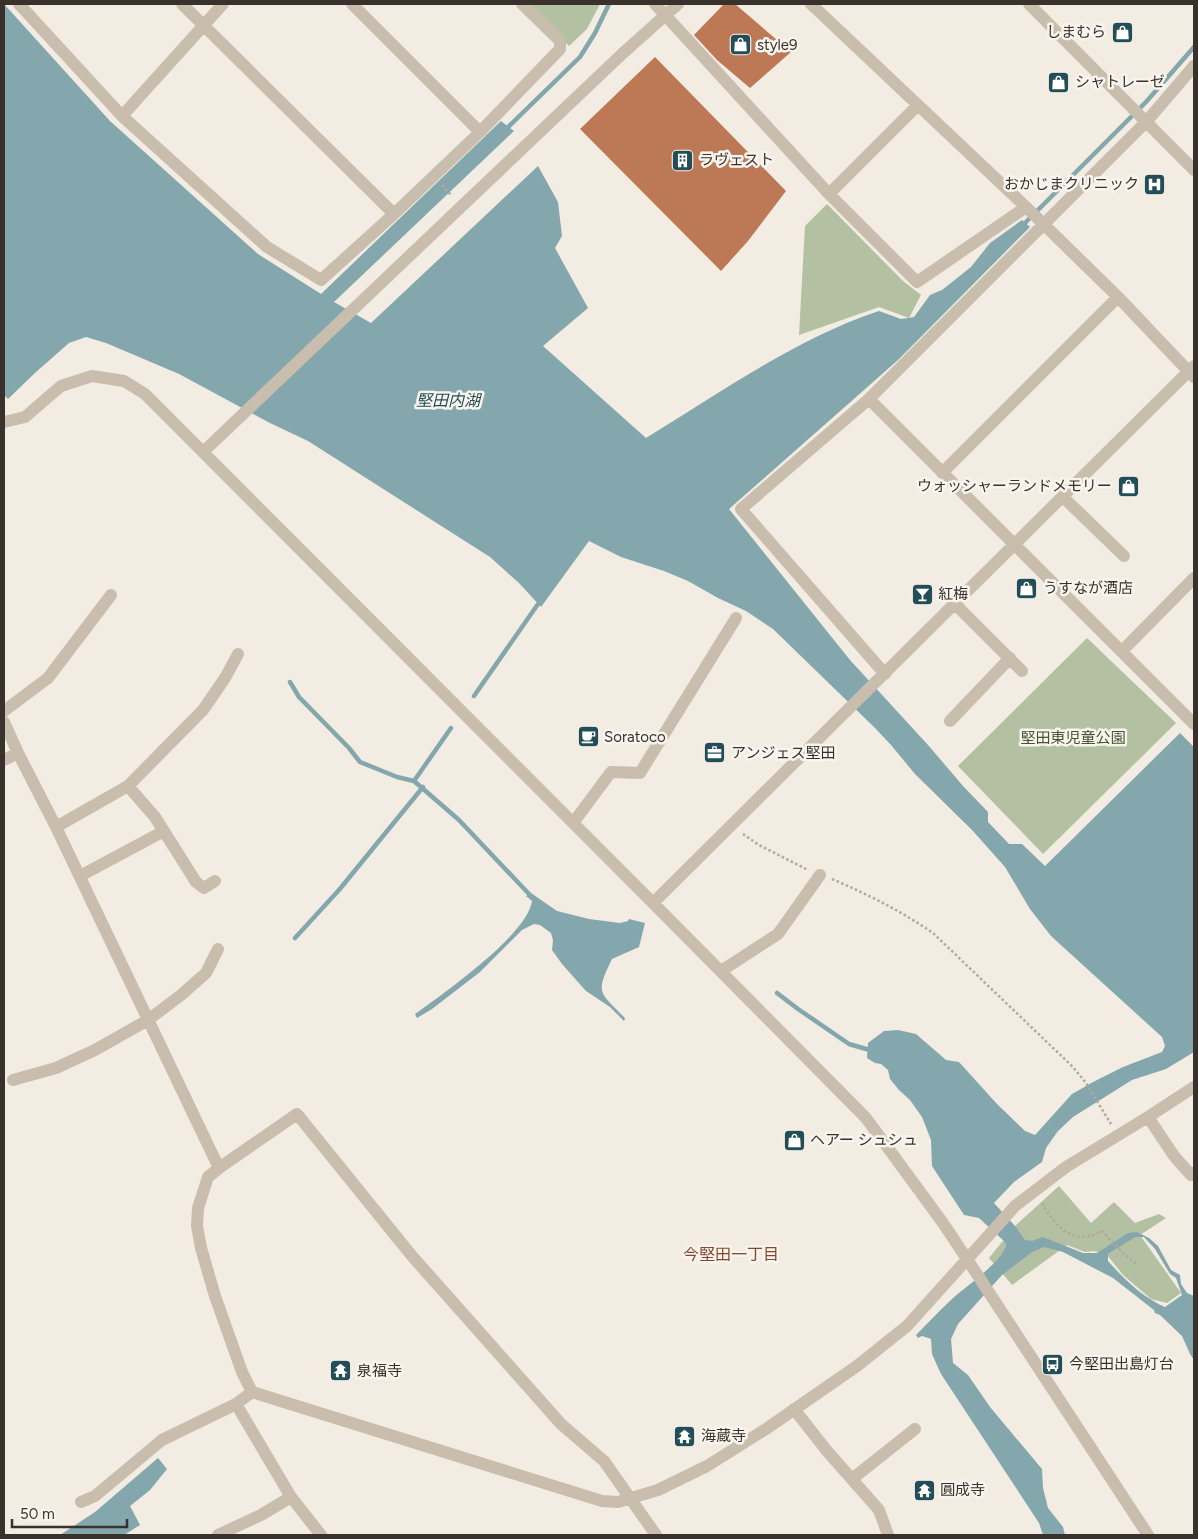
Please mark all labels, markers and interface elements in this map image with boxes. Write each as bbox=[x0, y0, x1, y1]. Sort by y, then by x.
shop icon: しまむら bbox=[1110, 20, 1134, 44]
place label: しまむら bbox=[1046, 23, 1106, 41]
shop icon: style9 bbox=[729, 33, 753, 57]
place label: style9 bbox=[757, 36, 798, 54]
shop icon: シャトレーゼ bbox=[1047, 70, 1071, 94]
place label: シャトレーゼ bbox=[1075, 73, 1165, 91]
building icon: ラヴェスト bbox=[671, 148, 695, 172]
place label: ラヴェスト bbox=[699, 151, 774, 169]
hospital icon: おかじまクリニック bbox=[1143, 172, 1167, 196]
place label: おかじまクリニック bbox=[1004, 175, 1139, 193]
water label: 堅田内湖 bbox=[416, 391, 483, 410]
shop icon: ウォッシャーランドメモリー bbox=[1116, 474, 1140, 498]
place label: ウォッシャーランドメモリー bbox=[917, 477, 1112, 495]
shop icon: うすなが酒店 bbox=[1015, 576, 1039, 600]
place label: うすなが酒店 bbox=[1043, 579, 1133, 597]
bar icon: 紅梅 bbox=[910, 582, 934, 606]
place label: 紅梅 bbox=[938, 585, 968, 603]
cafe icon: Soratoco bbox=[576, 725, 600, 749]
place label: Soratoco bbox=[604, 728, 666, 746]
park label: 堅田東児童公園 bbox=[1020, 729, 1126, 747]
office icon: アンジェス堅田 bbox=[703, 741, 727, 765]
place label: アンジェス堅田 bbox=[731, 744, 835, 762]
shop icon: ヘアー シュシュ bbox=[782, 1128, 806, 1152]
place label: ヘアー シュシュ bbox=[810, 1131, 918, 1149]
district label: 今堅田一丁目 bbox=[683, 1245, 779, 1264]
bus stop icon: 今堅田出島灯台 bbox=[1041, 1352, 1065, 1376]
place label: 今堅田出島灯台 bbox=[1069, 1355, 1174, 1373]
temple icon: 泉福寺 bbox=[329, 1359, 353, 1383]
place label: 泉福寺 bbox=[357, 1362, 402, 1380]
temple icon: 海蔵寺 bbox=[673, 1424, 697, 1448]
place label: 海蔵寺 bbox=[701, 1427, 746, 1445]
temple icon: 圓成寺 bbox=[912, 1478, 936, 1502]
place label: 圓成寺 bbox=[940, 1481, 985, 1499]
scale bar bbox=[12, 1496, 128, 1528]
text: 50 m bbox=[20, 1505, 55, 1523]

